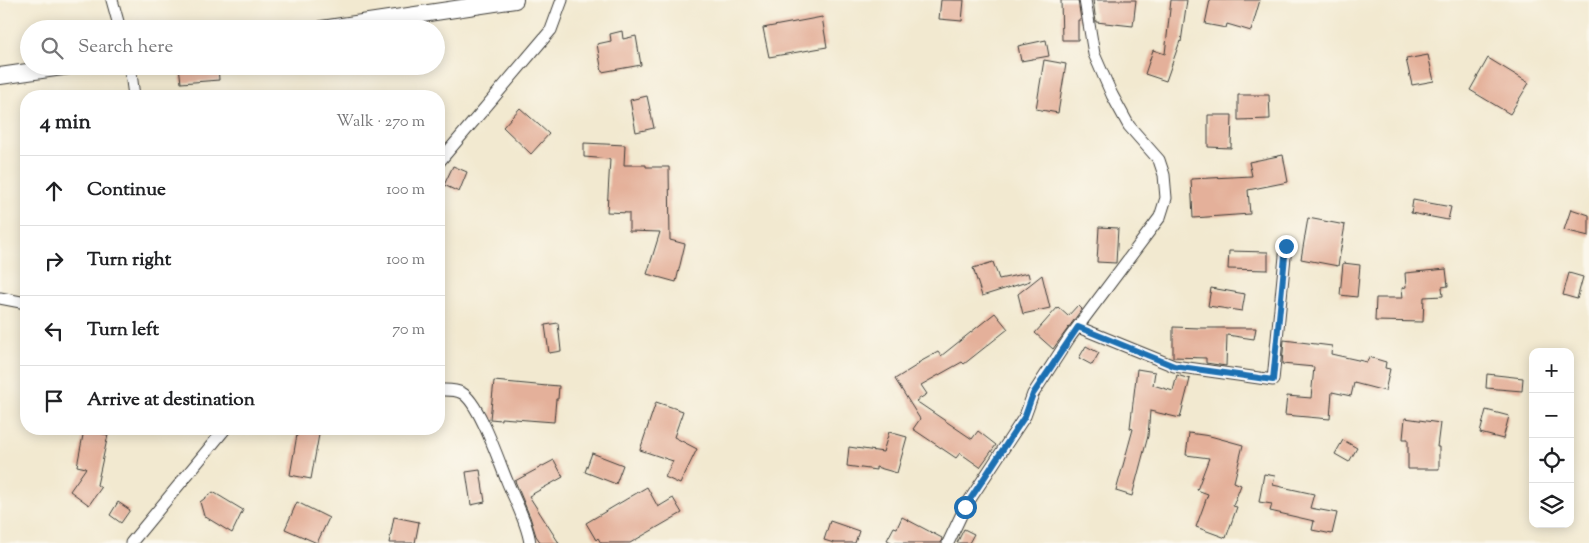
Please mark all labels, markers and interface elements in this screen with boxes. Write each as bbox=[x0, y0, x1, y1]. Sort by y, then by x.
search box bbox=[20, 20, 445, 75]
icon: search bbox=[38, 34, 66, 62]
text: Search here bbox=[78, 34, 173, 61]
text: 4 min bbox=[40, 108, 91, 138]
text: Walk · 270 m bbox=[336, 111, 425, 134]
icon: ahead bbox=[40, 177, 68, 205]
text: Continue bbox=[87, 177, 166, 204]
text: 100 m bbox=[386, 179, 425, 202]
route end bbox=[1275, 235, 1298, 258]
icon: right bbox=[40, 247, 68, 275]
text: Turn right bbox=[87, 247, 171, 274]
text: 100 m bbox=[386, 249, 425, 272]
icon: left bbox=[40, 317, 68, 345]
text: Turn left bbox=[87, 317, 159, 344]
text: 70 m bbox=[392, 319, 425, 342]
map controls bbox=[1529, 348, 1574, 528]
button: + bbox=[1529, 348, 1574, 393]
icon: arrive bbox=[40, 387, 68, 415]
text: Arrive at destination bbox=[87, 387, 255, 414]
button: − bbox=[1529, 393, 1574, 438]
button: locate bbox=[1529, 438, 1574, 483]
button: layers bbox=[1529, 483, 1574, 528]
route start bbox=[954, 496, 977, 519]

